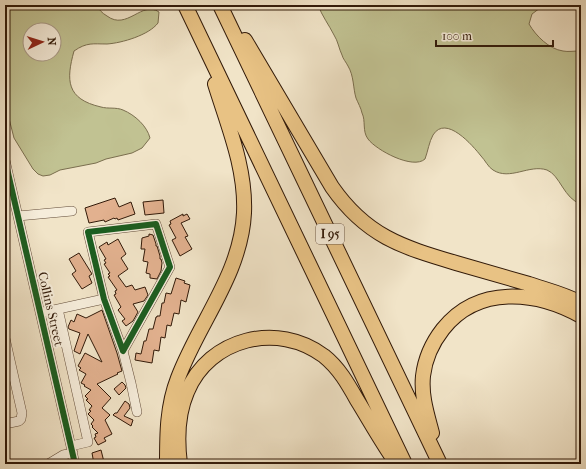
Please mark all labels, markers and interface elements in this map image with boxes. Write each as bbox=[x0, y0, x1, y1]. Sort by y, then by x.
north arrow bbox=[22, 22, 62, 62]
scale bar bbox=[436, 22, 553, 48]
text: 100 m bbox=[442, 29, 472, 43]
text: N bbox=[45, 37, 58, 47]
road number: I 95 bbox=[316, 224, 344, 244]
street label: Collins Street bbox=[35, 270, 67, 348]

